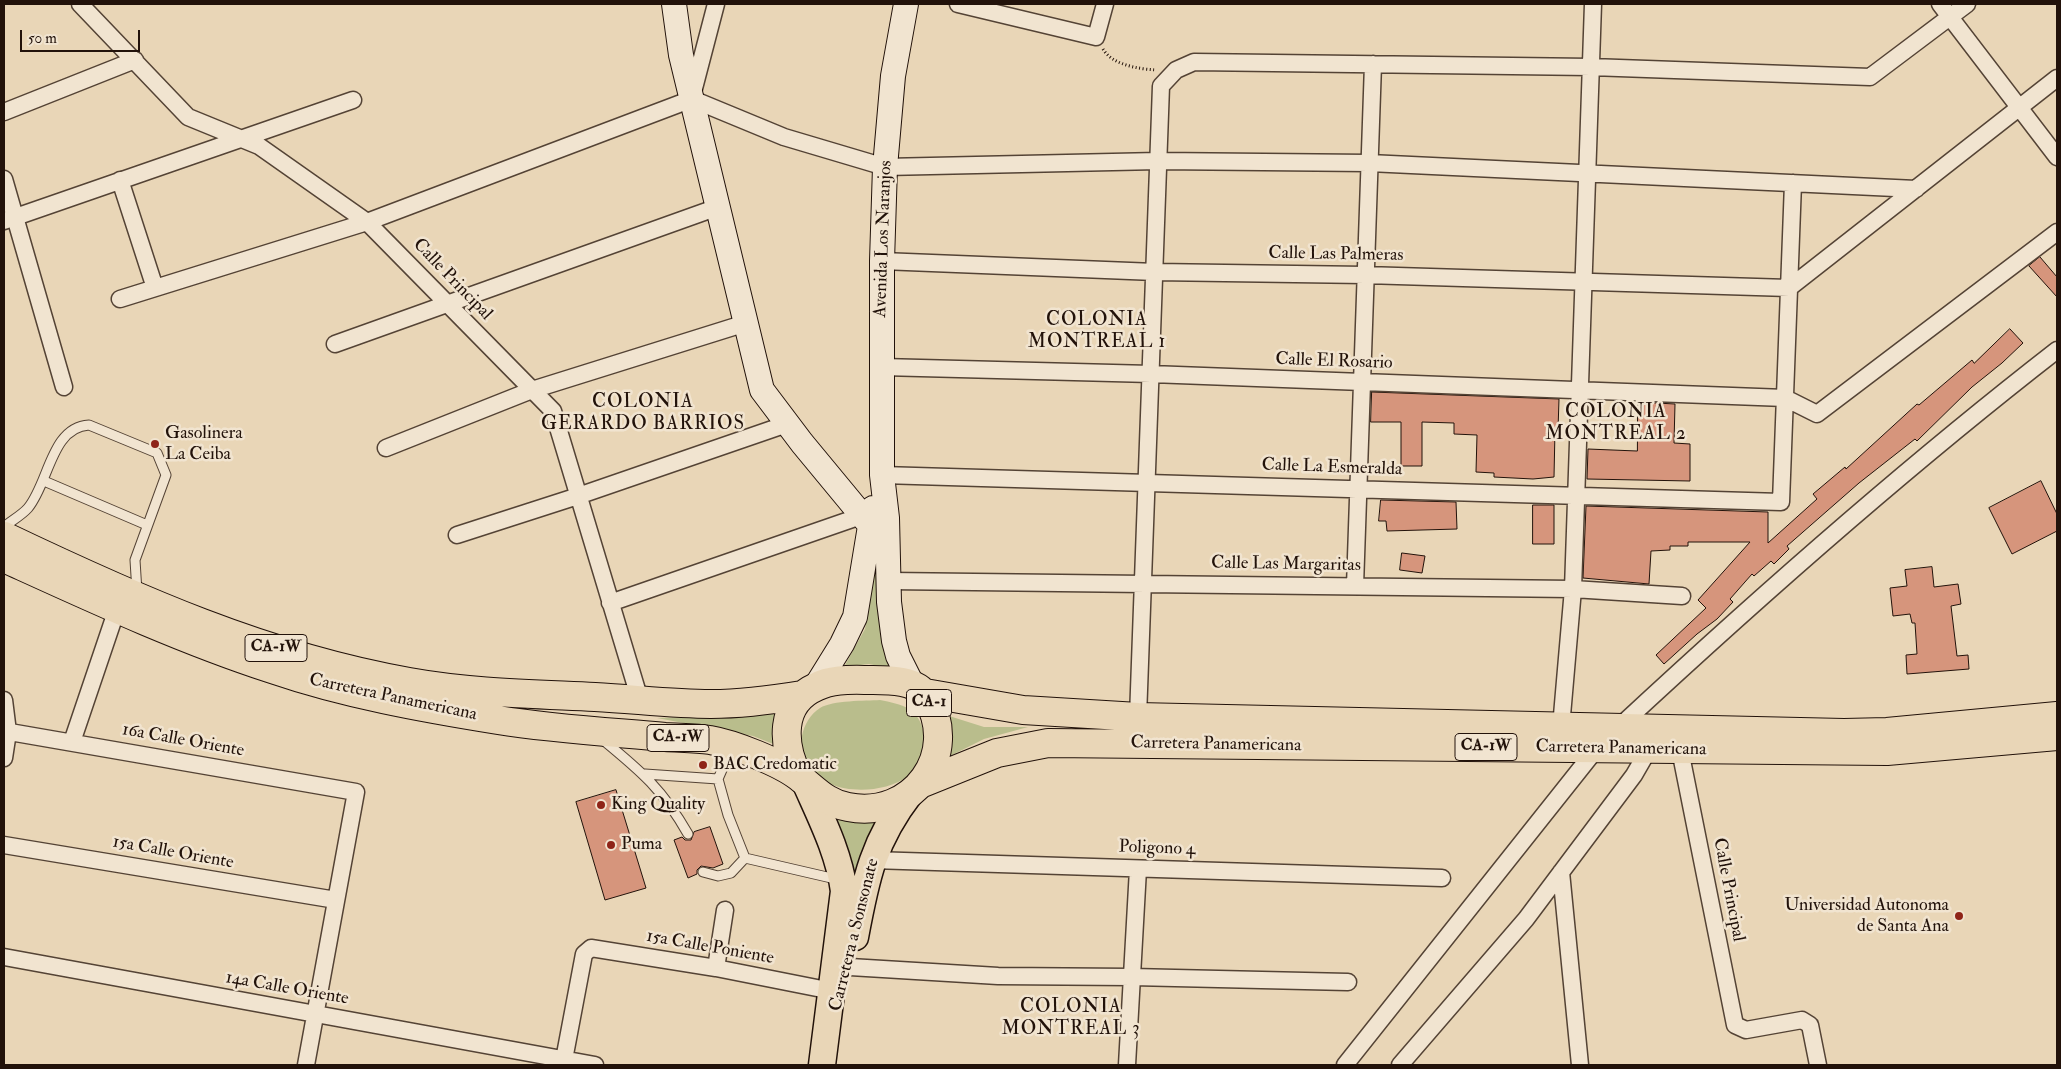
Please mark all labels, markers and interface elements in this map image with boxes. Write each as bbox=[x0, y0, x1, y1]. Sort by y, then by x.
scale bar bbox=[22, 20, 142, 52]
text: 50 m bbox=[28, 29, 57, 48]
street label: Avenida Los Naranjos bbox=[870, 160, 898, 318]
street label: Calle Principal bbox=[408, 235, 496, 325]
street label: Calle Las Palmeras bbox=[1268, 243, 1404, 267]
district label: COLONIA MONTREAL 1 bbox=[1027, 310, 1167, 354]
street label: Calle El Rosario bbox=[1275, 349, 1393, 375]
district label: COLONIA GERARDO BARRIOS bbox=[539, 392, 747, 436]
district label: COLONIA MONTREAL 2 bbox=[1544, 402, 1688, 446]
place label: Gasolinera La Ceiba bbox=[165, 423, 243, 466]
marker: Gasolinera La Ceiba bbox=[149, 438, 161, 450]
street label: Calle La Esmeralda bbox=[1261, 455, 1403, 481]
street label: Calle Las Margaritas bbox=[1211, 553, 1361, 577]
road number: CA-1W bbox=[245, 634, 307, 661]
street label: Carretera Panamericana bbox=[307, 670, 479, 726]
road number: CA-1 bbox=[906, 690, 952, 716]
street label: 16a Calle Oriente bbox=[120, 720, 246, 762]
road number: CA-1W bbox=[647, 724, 709, 751]
street label: Carretera Panamericana bbox=[1130, 733, 1302, 757]
road number: CA-1W bbox=[1455, 734, 1517, 760]
street label: Carretera Panamericana bbox=[1535, 737, 1707, 761]
place label: BAC Credomatic bbox=[713, 754, 837, 776]
marker: BAC Credomatic bbox=[697, 759, 709, 771]
place label: King Quality bbox=[611, 794, 705, 816]
marker: King Quality bbox=[595, 799, 607, 811]
street label: 15a Calle Oriente bbox=[111, 832, 235, 874]
place label: Puma bbox=[621, 834, 662, 856]
street label: Calle Principal bbox=[1707, 836, 1749, 944]
street label: Poligono 4 bbox=[1118, 837, 1196, 861]
marker: Puma bbox=[605, 839, 617, 851]
street label: Carretera a Sonsonate bbox=[826, 856, 884, 1014]
place label: Universidad Autonoma de Santa Ana bbox=[1784, 895, 1949, 938]
marker: Universidad Autonoma de Santa Ana bbox=[1953, 910, 1965, 922]
street label: 15a Calle Poniente bbox=[645, 926, 775, 970]
street label: 14a Calle Oriente bbox=[224, 968, 350, 1010]
district label: COLONIA MONTREAL 3 bbox=[1000, 997, 1142, 1041]

